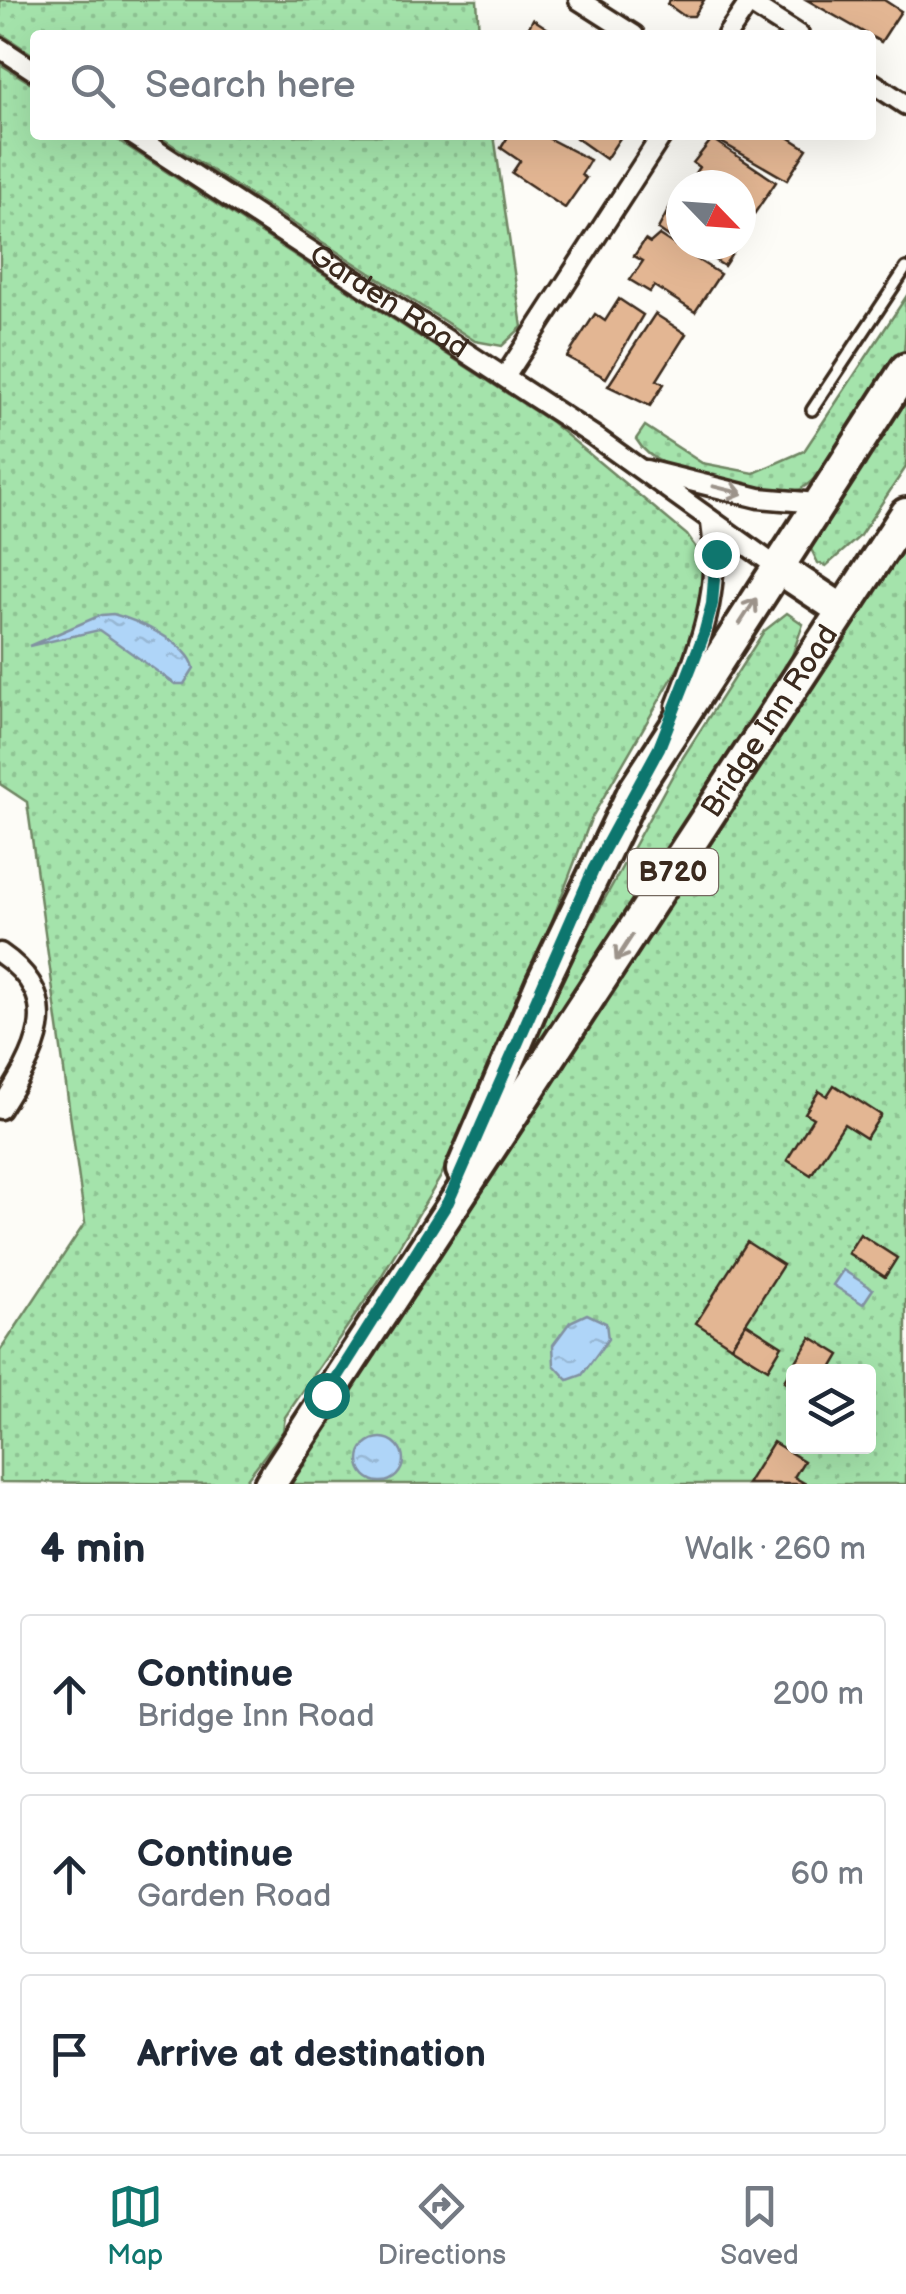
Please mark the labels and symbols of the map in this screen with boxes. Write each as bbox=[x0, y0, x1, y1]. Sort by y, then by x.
north arrow bbox=[666, 170, 756, 260]
street label: Garden Road bbox=[302, 237, 475, 367]
one-way arrow bbox=[712, 482, 743, 501]
route end bbox=[694, 532, 740, 578]
one-way arrow bbox=[738, 597, 759, 625]
street label: Bridge Inn Road bbox=[694, 618, 846, 824]
road number: B720 bbox=[628, 849, 718, 895]
one-way arrow bbox=[614, 934, 635, 962]
route start bbox=[304, 1373, 350, 1419]

